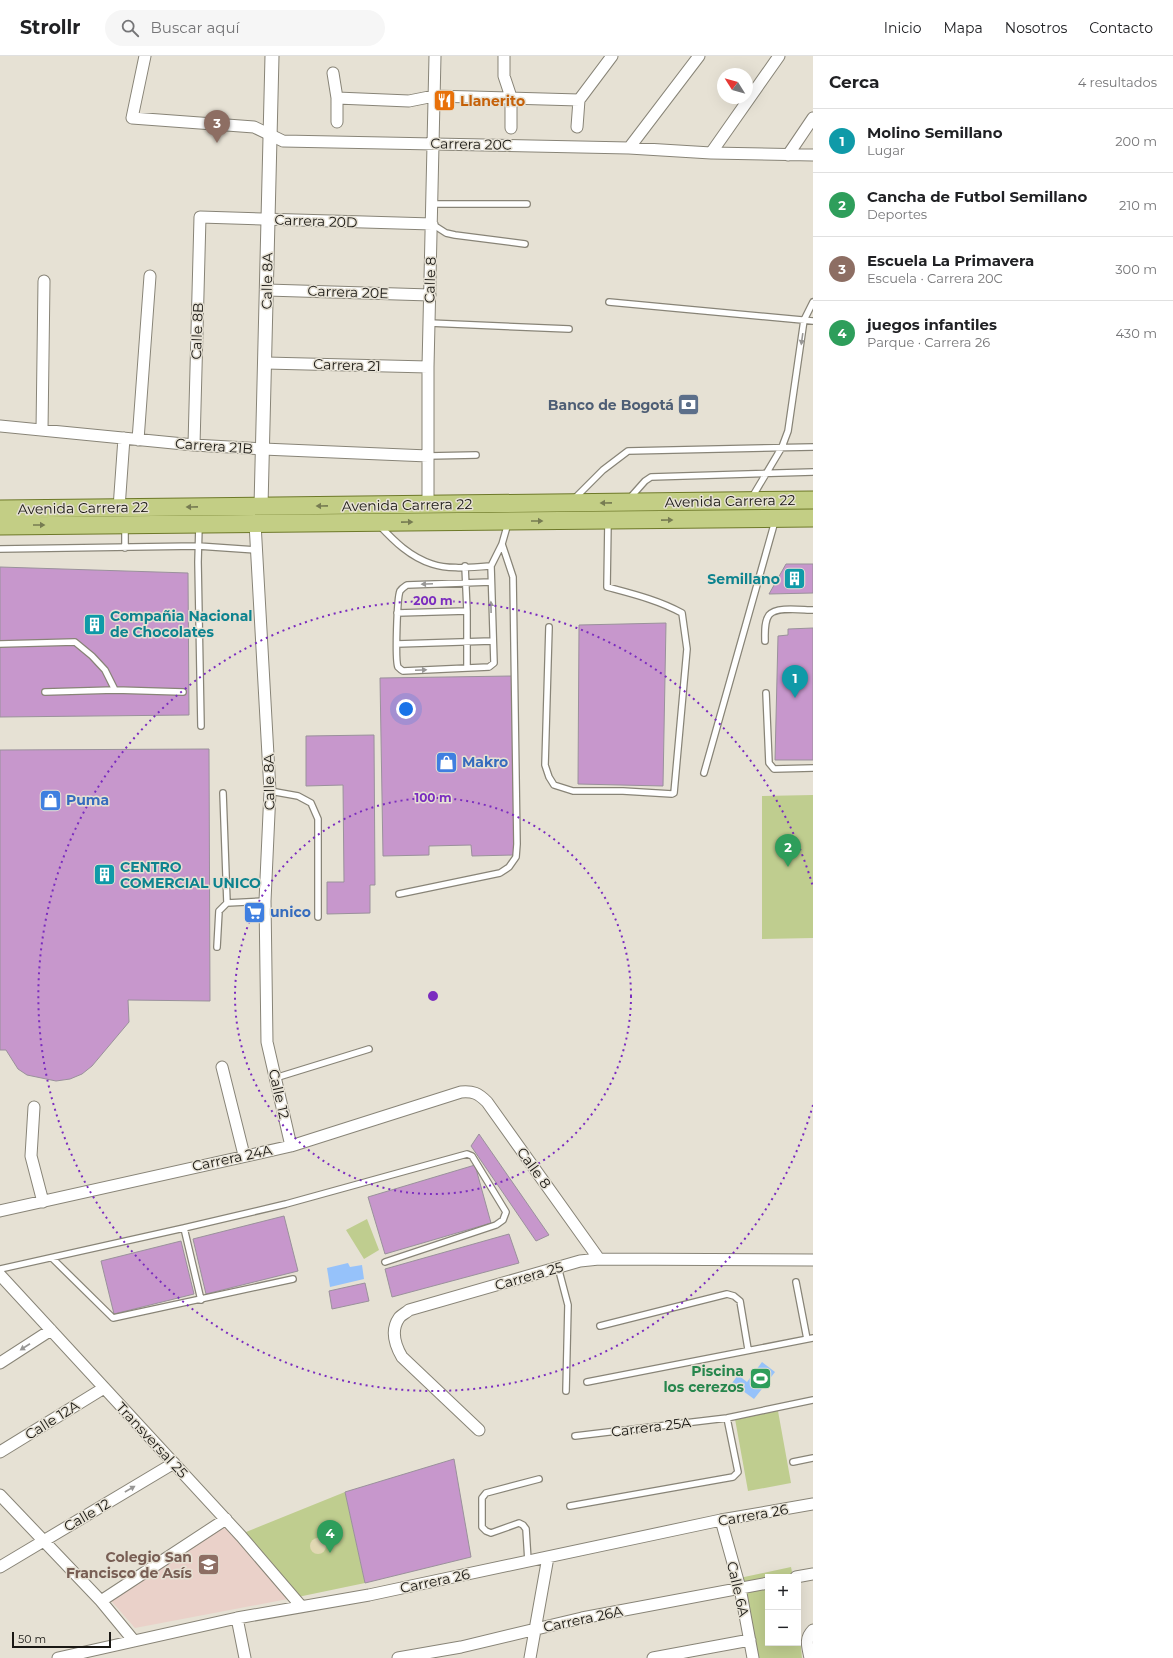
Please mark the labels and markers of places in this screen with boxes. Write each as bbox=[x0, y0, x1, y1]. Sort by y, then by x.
restaurant icon: Llanerito bbox=[431, 88, 457, 114]
place label: Llanerito bbox=[460, 92, 525, 110]
pin: 3 bbox=[204, 110, 230, 143]
bank icon: Banco de Bogotá bbox=[676, 392, 702, 418]
place label: Banco de Bogotá bbox=[548, 396, 674, 414]
building icon: Semillano bbox=[782, 566, 808, 592]
place label: Semillano bbox=[707, 570, 780, 588]
place label: Compañia Nacional de Chocolates bbox=[110, 607, 253, 641]
building icon: Compañia Nacional de Chocolates bbox=[81, 611, 107, 637]
pin: 1 bbox=[782, 665, 808, 698]
shop icon: Makro bbox=[434, 749, 460, 775]
place label: Makro bbox=[462, 753, 508, 771]
shop icon: Puma bbox=[38, 787, 64, 813]
place label: Puma bbox=[66, 791, 109, 809]
pin: 2 bbox=[775, 834, 801, 867]
place label: CENTRO COMERCIAL UNICO bbox=[120, 858, 261, 892]
building icon: CENTRO COMERCIAL UNICO bbox=[92, 862, 118, 888]
supermarket icon: unico bbox=[241, 899, 267, 925]
place label: unico bbox=[270, 903, 311, 921]
centre of rings bbox=[426, 989, 440, 1003]
place label: Piscina los cerezos bbox=[663, 1362, 745, 1396]
sports icon: Piscina los cerezos bbox=[747, 1366, 773, 1392]
pin: 4 bbox=[317, 1520, 343, 1553]
place label: Colegio San Francisco de Asís bbox=[66, 1548, 193, 1582]
school or university icon: Colegio San Francisco de Asís bbox=[195, 1552, 221, 1578]

